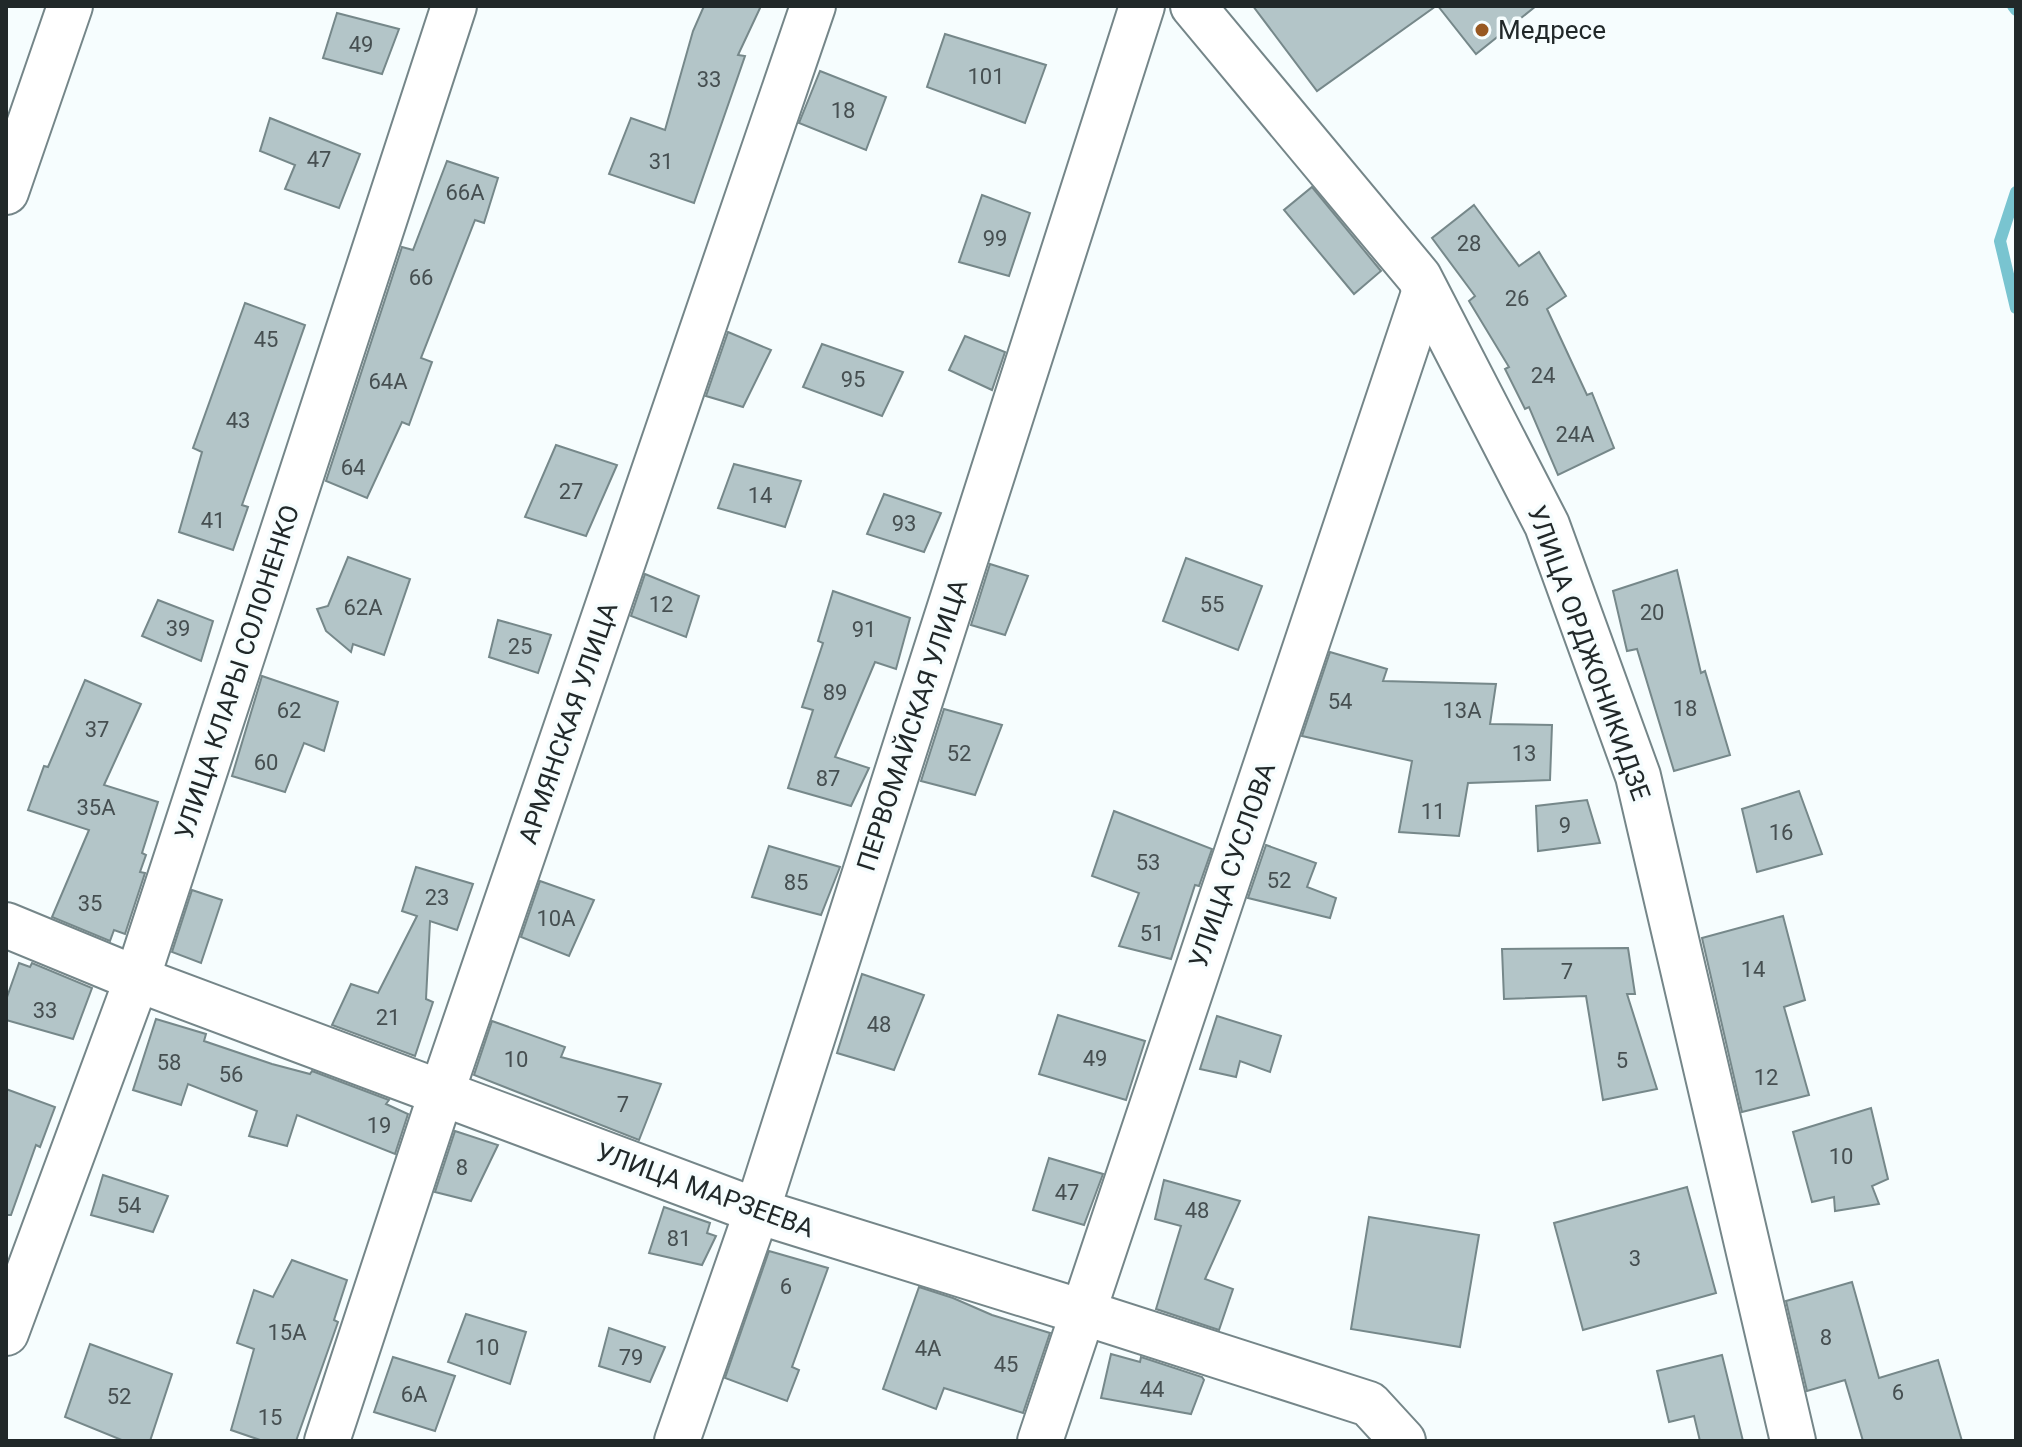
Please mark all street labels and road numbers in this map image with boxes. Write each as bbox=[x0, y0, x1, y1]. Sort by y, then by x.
street label: УЛИЦА КЛАРЫ СОЛОНЕНКО bbox=[169, 501, 305, 843]
street label: УЛИЦА ОРДЖОНИКИДЗЕ bbox=[1522, 501, 1656, 805]
street label: ПЕРВОМАЙСКАЯ УЛИЦА bbox=[851, 575, 973, 875]
street label: АРМЯНСКАЯ УЛИЦА bbox=[513, 598, 623, 848]
street label: УЛИЦА СУСЛОВА bbox=[1183, 759, 1281, 971]
street label: УЛИЦА МАРЗЕЕВА bbox=[592, 1137, 818, 1243]

